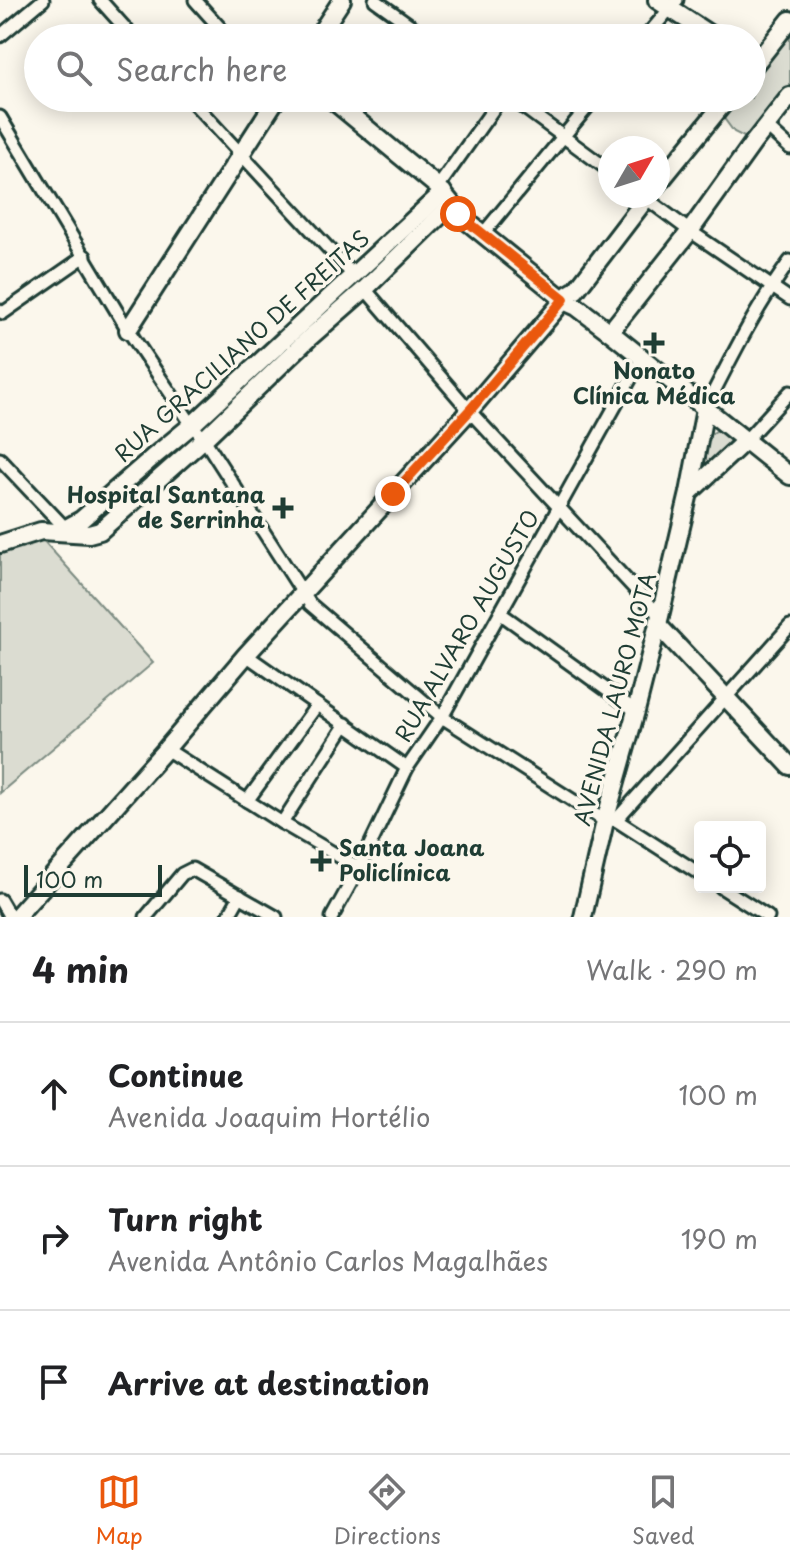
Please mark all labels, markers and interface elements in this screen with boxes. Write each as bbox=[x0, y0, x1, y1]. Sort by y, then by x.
search box bbox=[24, 24, 766, 112]
icon: search bbox=[52, 46, 96, 90]
text: Search here bbox=[116, 46, 288, 91]
north arrow bbox=[598, 136, 670, 208]
route start bbox=[440, 196, 476, 232]
street label: RUA GRACILIANO DE FREITAS bbox=[106, 221, 376, 469]
marker: Nonato Clínica Médica bbox=[643, 332, 665, 354]
place label: Nonato Clínica Médica bbox=[573, 353, 736, 411]
route end bbox=[375, 476, 411, 512]
place label: Hospital Santana de Serrinha bbox=[67, 477, 266, 535]
marker: Hospital Santana de Serrinha bbox=[272, 497, 294, 519]
street label: RUA ALVARO AUGUSTO bbox=[386, 503, 546, 748]
street label: AVENIDA LAURO MOTA bbox=[564, 568, 663, 829]
map controls bbox=[694, 821, 766, 893]
button: locate bbox=[694, 821, 766, 893]
place label: Santa Joana Policlínica bbox=[339, 830, 485, 888]
marker: Santa Joana Policlínica bbox=[310, 850, 332, 872]
scale bar bbox=[24, 861, 162, 897]
text: 100 m bbox=[36, 862, 103, 895]
text: 4 min bbox=[32, 943, 129, 995]
text: Walk · 290 m bbox=[586, 950, 758, 989]
text: Continue bbox=[108, 1052, 243, 1097]
icon: ahead bbox=[32, 1072, 76, 1116]
text: 100 m bbox=[678, 1075, 758, 1114]
text: Avenida Joaquim Hortélio bbox=[108, 1097, 430, 1136]
text: Turn right bbox=[108, 1196, 263, 1241]
icon: right bbox=[32, 1216, 76, 1260]
text: 190 m bbox=[681, 1219, 758, 1258]
text: Avenida Antônio Carlos Magalhães bbox=[108, 1241, 548, 1280]
icon: arrive bbox=[32, 1360, 76, 1404]
text: Arrive at destination bbox=[108, 1360, 430, 1405]
tab: Map bbox=[96, 1470, 143, 1551]
tab: Directions bbox=[334, 1470, 441, 1551]
tab: Saved bbox=[632, 1470, 694, 1551]

